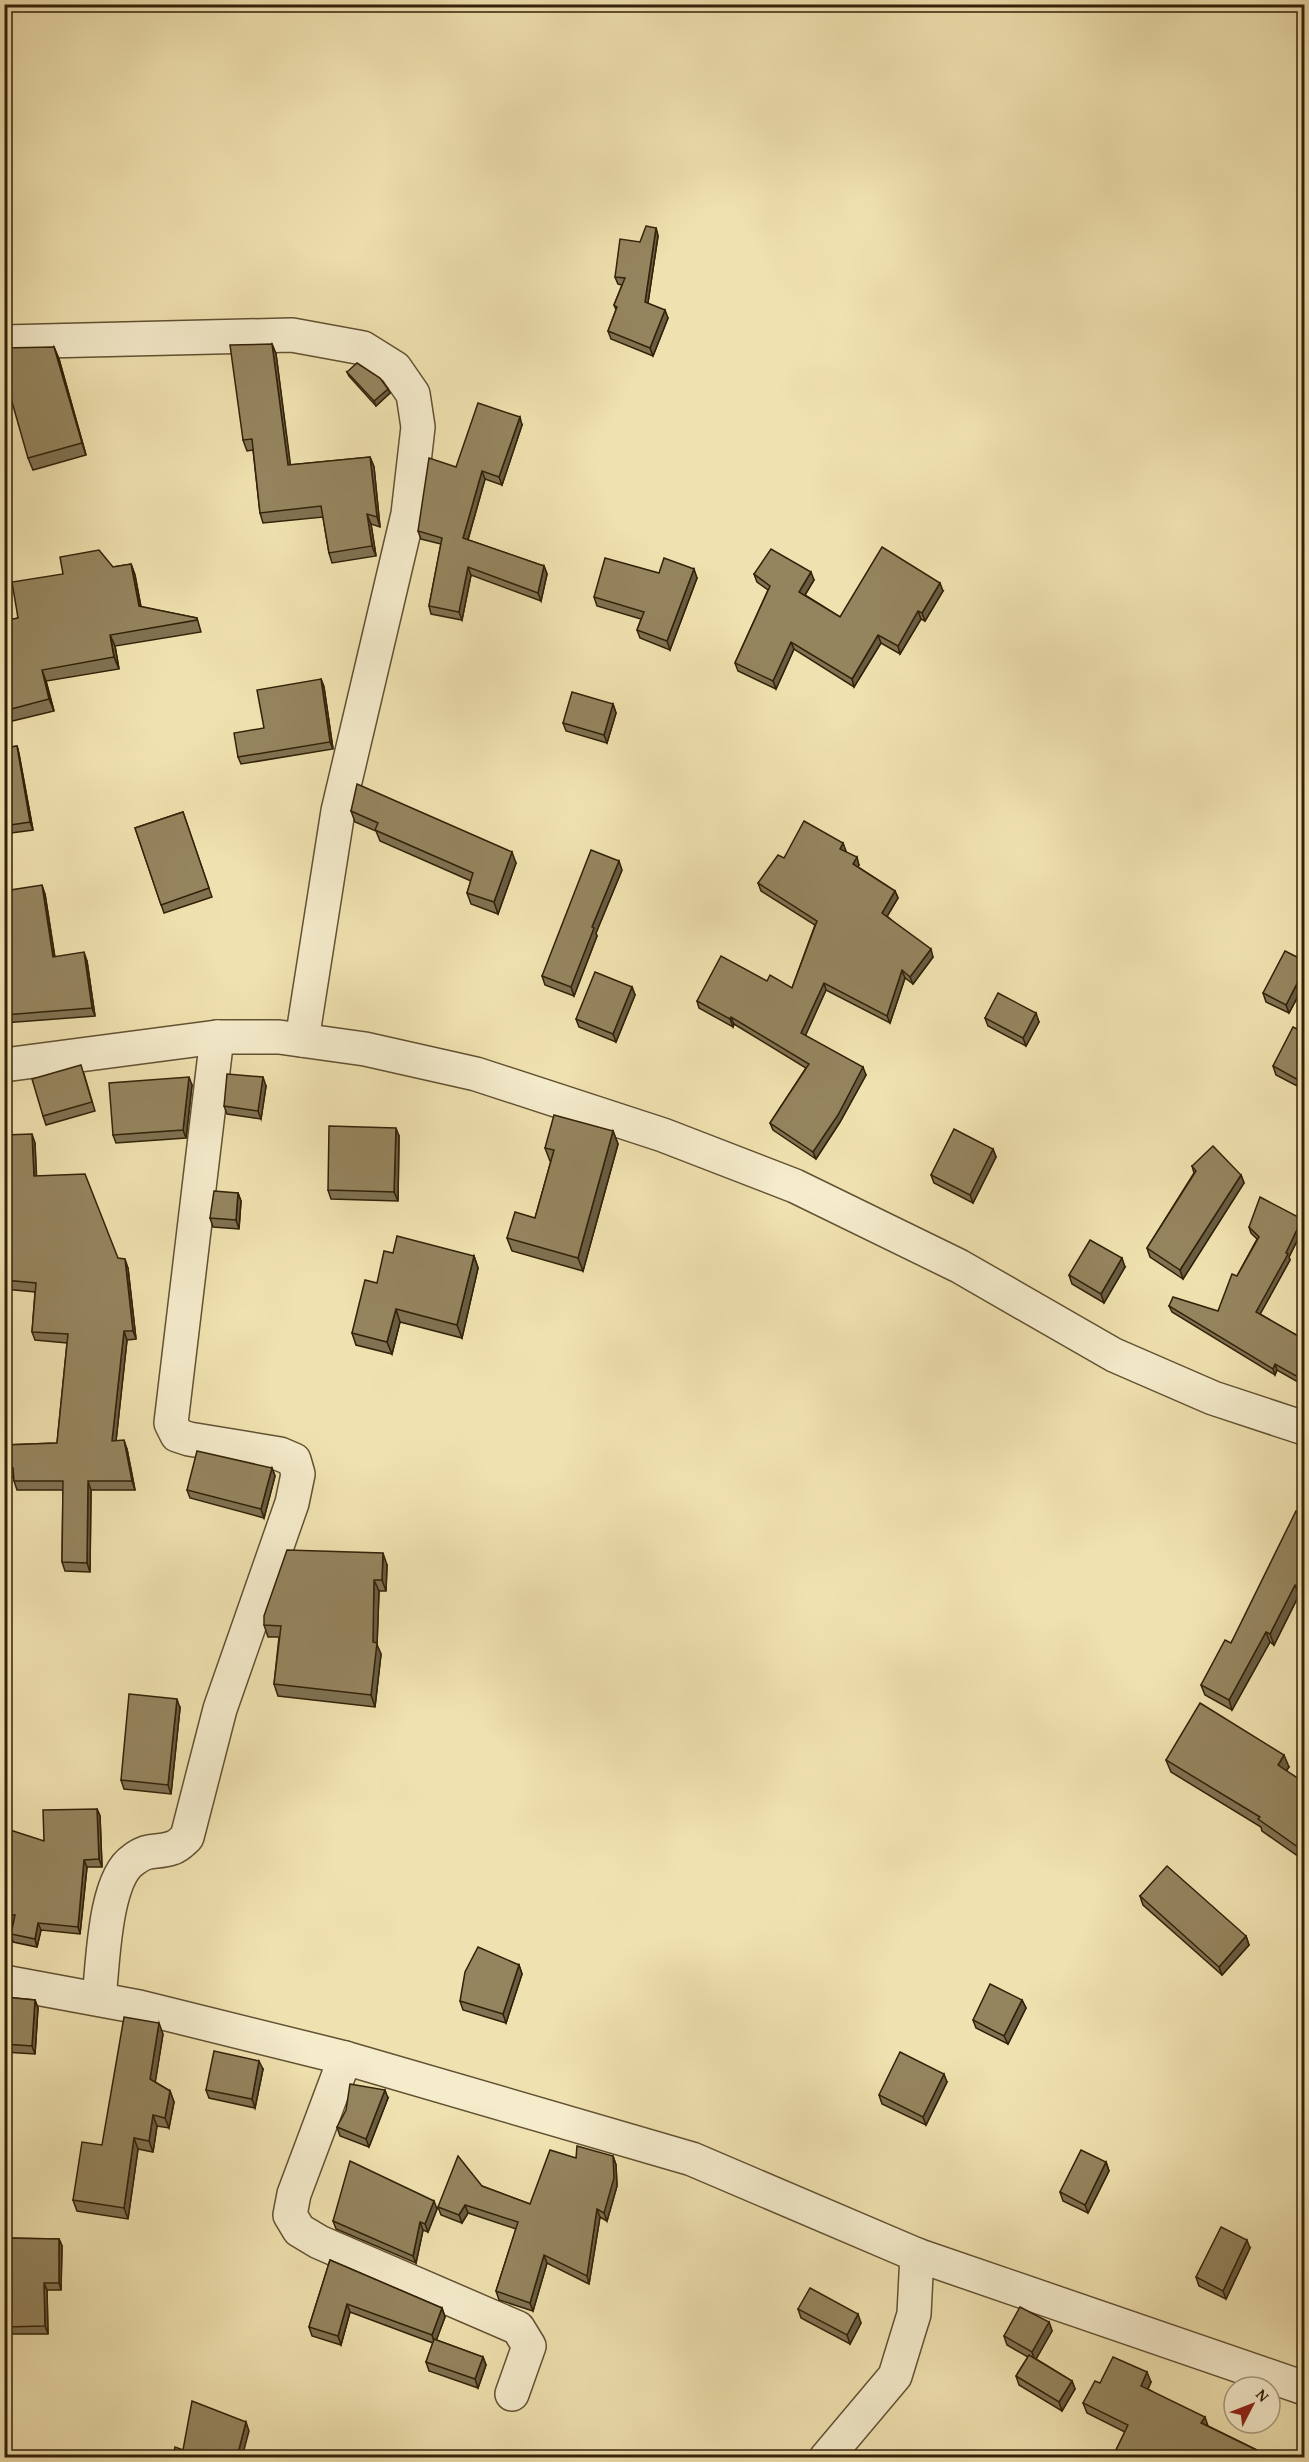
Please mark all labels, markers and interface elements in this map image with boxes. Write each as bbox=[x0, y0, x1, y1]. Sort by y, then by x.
north arrow bbox=[1222, 2375, 1282, 2435]
text: N bbox=[1251, 2383, 1276, 2407]

